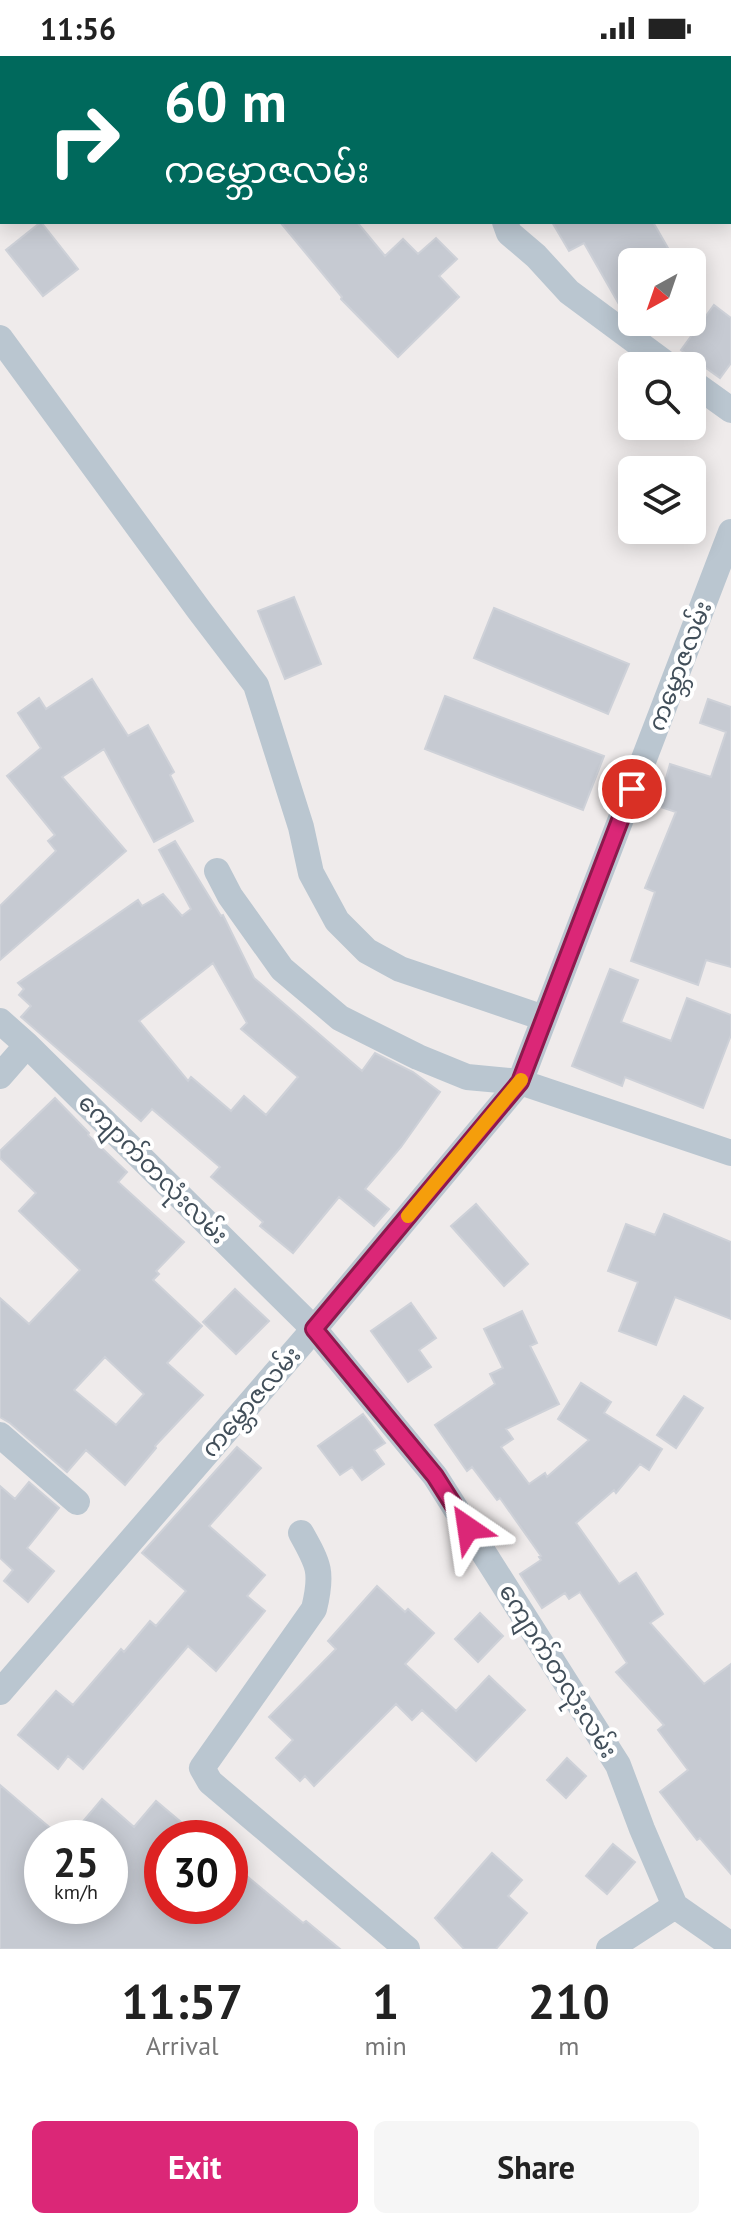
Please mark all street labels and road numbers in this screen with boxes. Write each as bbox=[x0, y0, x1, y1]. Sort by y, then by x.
street label: ကမ္ဘောဇလမ်း bbox=[641, 596, 722, 737]
street label: ကျောက်တလုံးလမ်း bbox=[69, 1087, 235, 1253]
street label: ကမ္ဘောဇလမ်း bbox=[194, 1340, 310, 1466]
street label: ကျောက်တလုံးလမ်း bbox=[489, 1578, 624, 1766]

